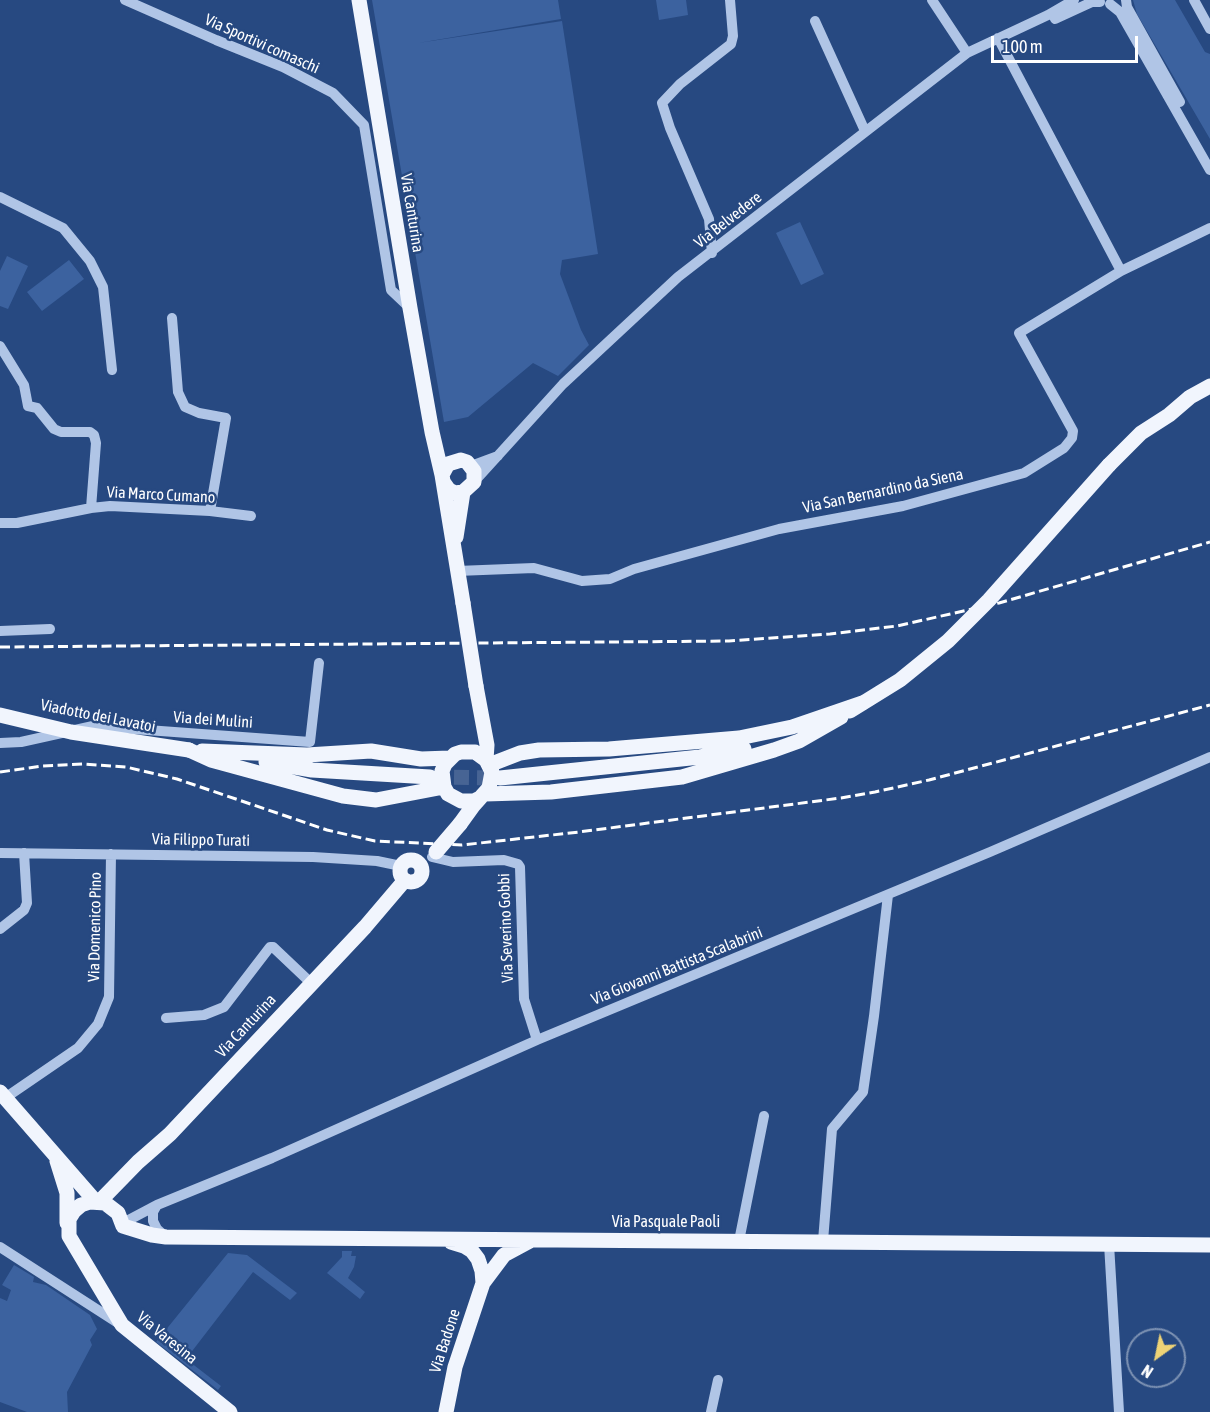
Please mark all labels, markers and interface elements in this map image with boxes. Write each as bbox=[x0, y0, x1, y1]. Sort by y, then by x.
street label: Via Sportivi comaschi bbox=[202, 10, 322, 78]
scale bar bbox=[994, 24, 1141, 62]
text: 100 m bbox=[1002, 36, 1043, 57]
street label: Via Canturina bbox=[396, 172, 428, 254]
street label: Via Belvedere bbox=[690, 188, 766, 252]
street label: Via San Bernardino da Siena bbox=[801, 465, 965, 517]
street label: Via Marco Cumano bbox=[106, 483, 216, 507]
street label: Viadotto dei Lavatoi bbox=[39, 695, 157, 737]
street label: Via dei Mulini bbox=[173, 708, 253, 732]
street label: Via Filippo Turati bbox=[152, 830, 250, 850]
street label: Via Domenico Pino bbox=[84, 872, 106, 982]
street label: Via Severino Gobbi bbox=[494, 873, 518, 983]
street label: Via Giovanni Battista Scalabrini bbox=[589, 923, 765, 1009]
street label: Via Canturina bbox=[212, 990, 280, 1062]
street label: Via Pasquale Paoli bbox=[612, 1212, 720, 1232]
street label: Via Badone bbox=[426, 1307, 464, 1375]
street label: Via Varesina bbox=[133, 1308, 201, 1368]
north arrow bbox=[1126, 1328, 1186, 1388]
text: N bbox=[1138, 1361, 1156, 1382]

